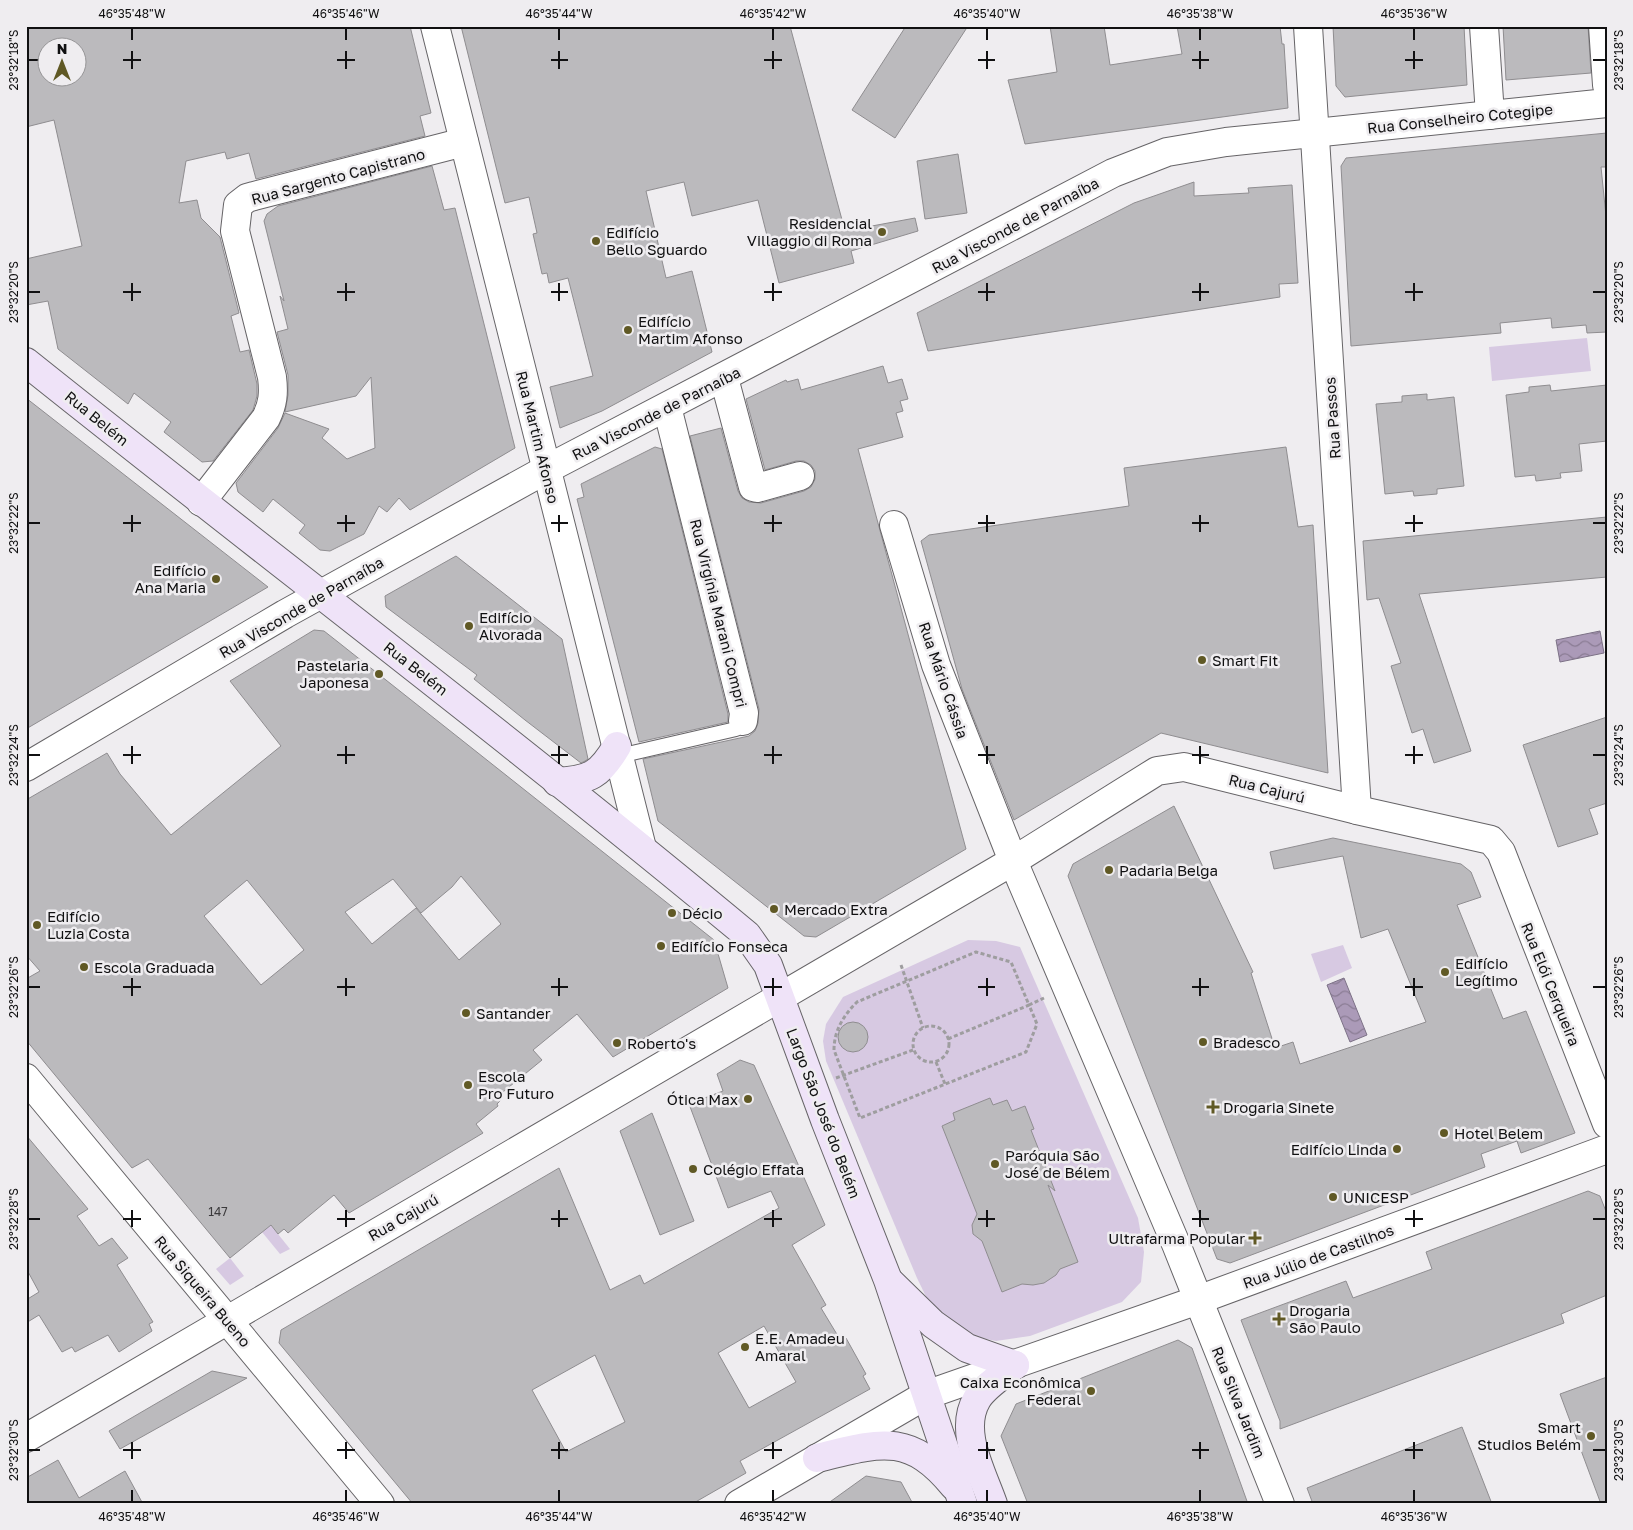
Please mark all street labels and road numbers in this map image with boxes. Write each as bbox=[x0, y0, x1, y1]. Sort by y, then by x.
street label: Rua Conselheiro Cotegipe bbox=[1366, 99, 1554, 137]
street label: Rua Sargento Capistrano bbox=[249, 144, 427, 208]
street label: Rua Visconde de Parnaíba bbox=[928, 173, 1102, 277]
street label: Rua Visconde de Parnaíba bbox=[569, 363, 743, 463]
street label: Rua Martim Afonso bbox=[513, 369, 563, 505]
street label: Rua Passos bbox=[1320, 376, 1344, 460]
street label: Rua Belém bbox=[62, 387, 132, 449]
street label: Rua Virgínia Marani Compri bbox=[687, 517, 751, 709]
street label: Rua Visconde de Parnaíba bbox=[216, 553, 386, 661]
street label: Rua Mário Cássia bbox=[916, 619, 972, 741]
street label: Rua Belém bbox=[380, 637, 452, 699]
street label: Rua Cajurú bbox=[1227, 770, 1307, 806]
street label: Rua Elói Cerqueira bbox=[1518, 920, 1584, 1048]
street label: Largo São José do Belém bbox=[783, 1025, 865, 1201]
street label: Rua Cajurú bbox=[365, 1190, 441, 1244]
street label: Rua Júlio de Castilhos bbox=[1240, 1220, 1396, 1292]
street label: Rua Siqueira Bueno bbox=[151, 1232, 255, 1350]
street label: Rua Silva Jardim bbox=[1208, 1344, 1270, 1460]

